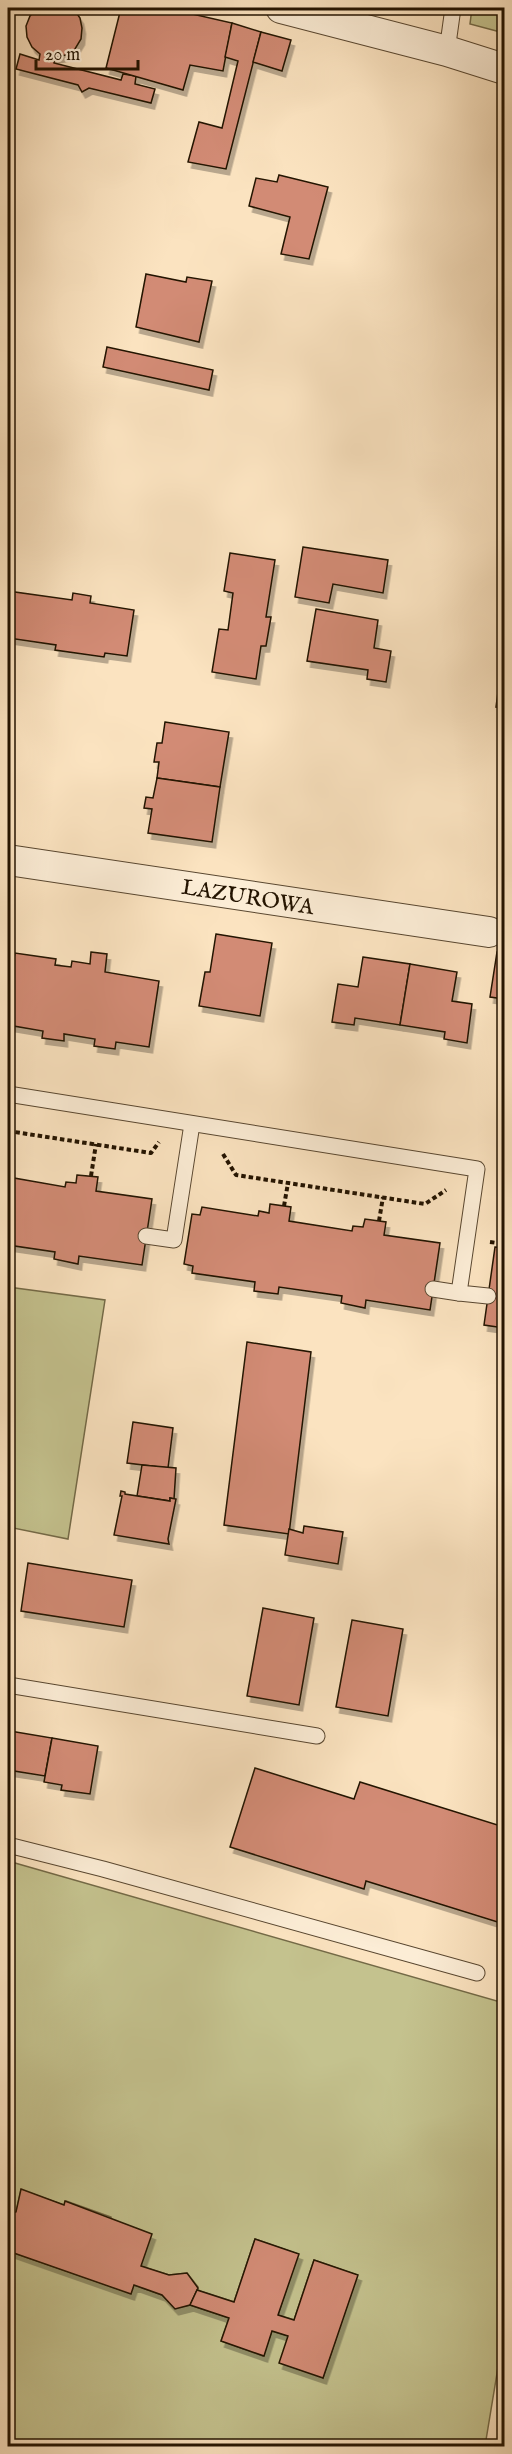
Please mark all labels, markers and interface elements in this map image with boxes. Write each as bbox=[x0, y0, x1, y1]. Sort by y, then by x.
scale bar bbox=[36, 33, 138, 71]
text: 20 m bbox=[45, 44, 80, 67]
street label: LAZUROWA bbox=[179, 874, 317, 922]

